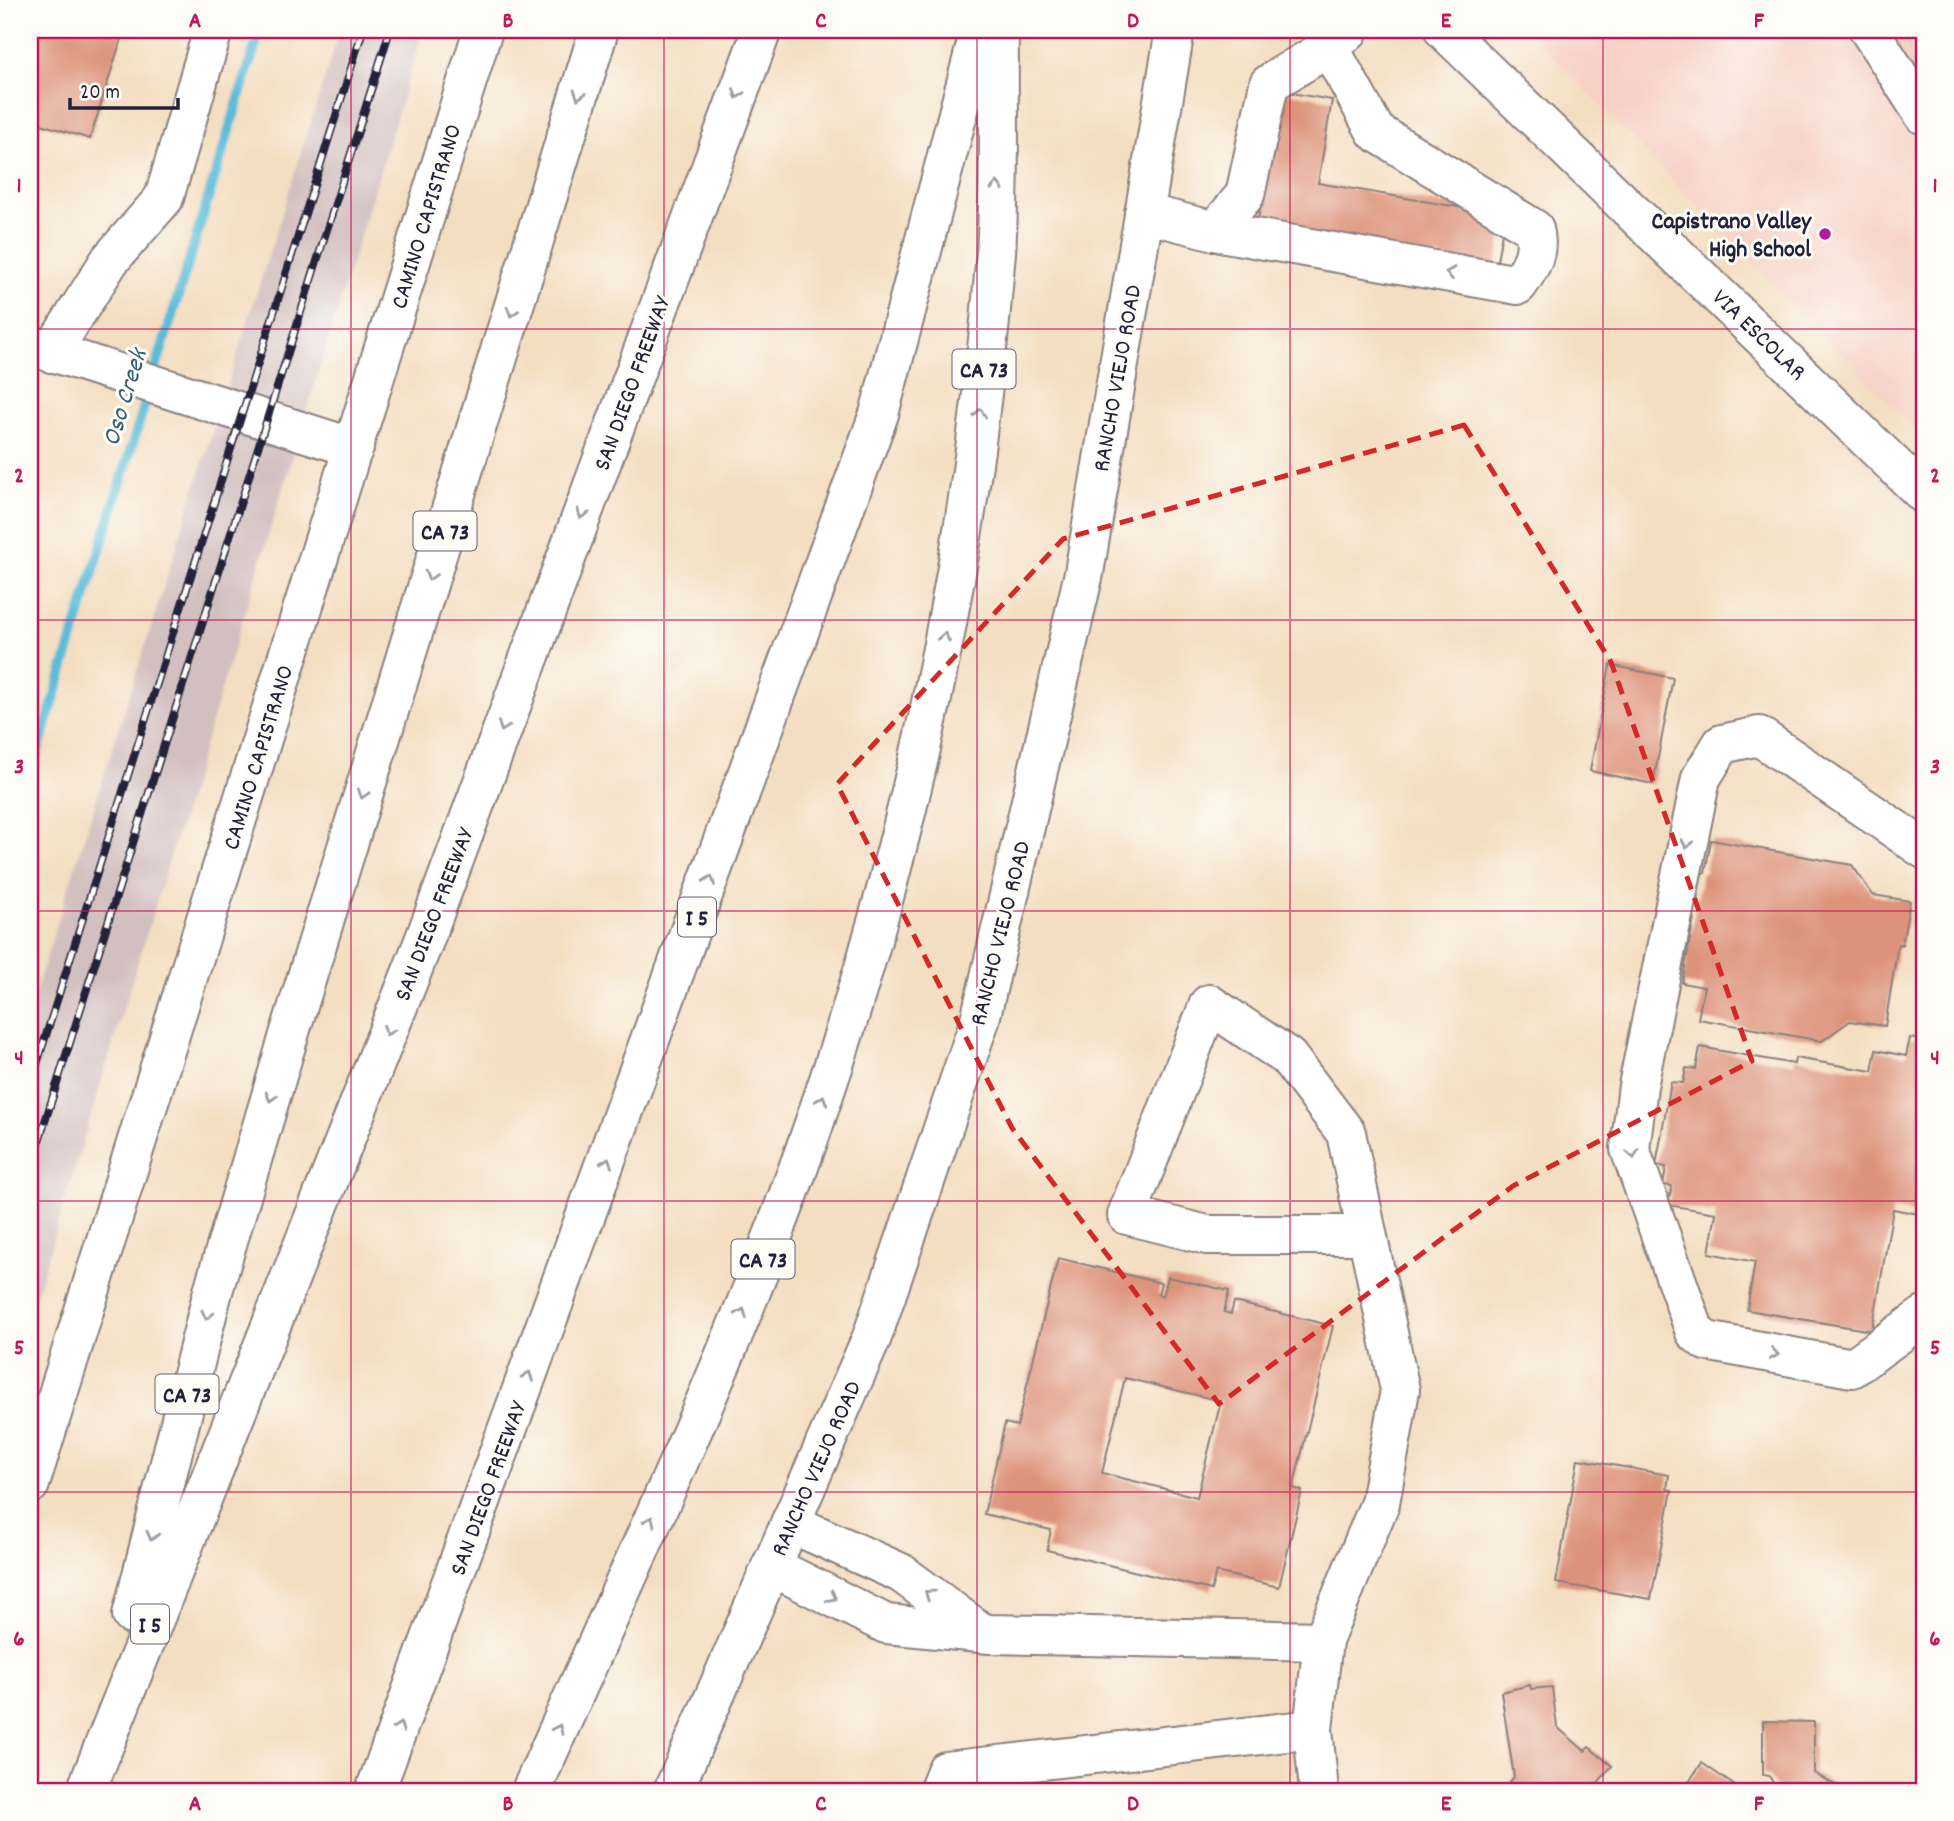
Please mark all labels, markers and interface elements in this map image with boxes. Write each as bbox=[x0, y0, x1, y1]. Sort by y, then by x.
text: A bbox=[189, 6, 201, 39]
text: B bbox=[503, 6, 514, 39]
text: C bbox=[815, 6, 827, 39]
text: D bbox=[1127, 6, 1139, 39]
text: E bbox=[1441, 6, 1452, 39]
text: F bbox=[1754, 6, 1765, 39]
scale bar bbox=[70, 66, 178, 110]
text: 20 m bbox=[80, 79, 120, 109]
one-way arrow bbox=[732, 87, 746, 99]
one-way arrow bbox=[573, 89, 588, 101]
street label: CAMINO CAPISTRANO bbox=[384, 120, 472, 313]
text: 1 bbox=[16, 171, 22, 204]
text: 1 bbox=[1932, 171, 1938, 204]
one-way arrow bbox=[989, 180, 1005, 191]
place label: Capistrano Valley High School bbox=[1652, 206, 1812, 268]
marker: Capistrano Valley High School bbox=[1817, 226, 1833, 242]
one-way arrow bbox=[1444, 266, 1456, 281]
street label: VIA ESCOLAR bbox=[1703, 282, 1813, 390]
street label: RANCHO VIEJO ROAD bbox=[1086, 283, 1152, 474]
street label: SAN DIEGO FREEWAY bbox=[587, 291, 682, 476]
one-way arrow bbox=[506, 306, 520, 318]
water label: Oso Creek bbox=[94, 343, 159, 451]
road number: CA 73 bbox=[953, 350, 1016, 388]
one-way arrow bbox=[972, 407, 987, 418]
text: 2 bbox=[14, 461, 24, 494]
text: 2 bbox=[1930, 461, 1940, 494]
one-way arrow bbox=[577, 507, 591, 519]
road number: CA 73 bbox=[414, 512, 476, 551]
one-way arrow bbox=[424, 570, 439, 582]
one-way arrow bbox=[936, 632, 951, 644]
street label: CAMINO CAPISTRANO bbox=[216, 661, 304, 854]
one-way arrow bbox=[498, 721, 512, 733]
text: 3 bbox=[14, 752, 24, 785]
text: 3 bbox=[1930, 752, 1940, 785]
one-way arrow bbox=[357, 788, 372, 800]
street label: SAN DIEGO FREEWAY bbox=[387, 822, 485, 1007]
street label: RANCHO VIEJO ROAD bbox=[963, 838, 1041, 1029]
one-way arrow bbox=[1681, 838, 1696, 850]
one-way arrow bbox=[702, 874, 716, 886]
road number: I 5 bbox=[678, 898, 716, 936]
one-way arrow bbox=[382, 1025, 396, 1037]
text: 4 bbox=[14, 1043, 24, 1076]
text: 4 bbox=[1930, 1043, 1940, 1076]
one-way arrow bbox=[264, 1091, 279, 1103]
one-way arrow bbox=[813, 1094, 828, 1106]
one-way arrow bbox=[1625, 1147, 1640, 1159]
one-way arrow bbox=[598, 1157, 612, 1169]
road number: CA 73 bbox=[732, 1240, 794, 1278]
one-way arrow bbox=[734, 1307, 748, 1319]
one-way arrow bbox=[201, 1309, 215, 1321]
text: 5 bbox=[14, 1333, 24, 1366]
text: 5 bbox=[1930, 1333, 1940, 1366]
one-way arrow bbox=[1768, 1346, 1780, 1361]
one-way arrow bbox=[520, 1370, 534, 1382]
road number: CA 73 bbox=[156, 1374, 218, 1414]
street label: RANCHO VIEJO ROAD bbox=[764, 1376, 872, 1562]
street label: SAN DIEGO FREEWAY bbox=[443, 1396, 538, 1581]
one-way arrow bbox=[642, 1516, 656, 1528]
one-way arrow bbox=[146, 1530, 160, 1542]
one-way arrow bbox=[825, 1589, 837, 1603]
one-way arrow bbox=[924, 1590, 937, 1602]
road number: I 5 bbox=[131, 1604, 169, 1644]
text: 6 bbox=[13, 1624, 25, 1657]
text: 6 bbox=[1929, 1624, 1941, 1657]
one-way arrow bbox=[390, 1722, 404, 1734]
one-way arrow bbox=[550, 1724, 564, 1736]
text: A bbox=[189, 1789, 201, 1821]
text: B bbox=[503, 1789, 514, 1821]
text: C bbox=[815, 1789, 827, 1821]
text: D bbox=[1127, 1789, 1139, 1821]
text: E bbox=[1441, 1789, 1452, 1821]
text: F bbox=[1754, 1789, 1765, 1821]

